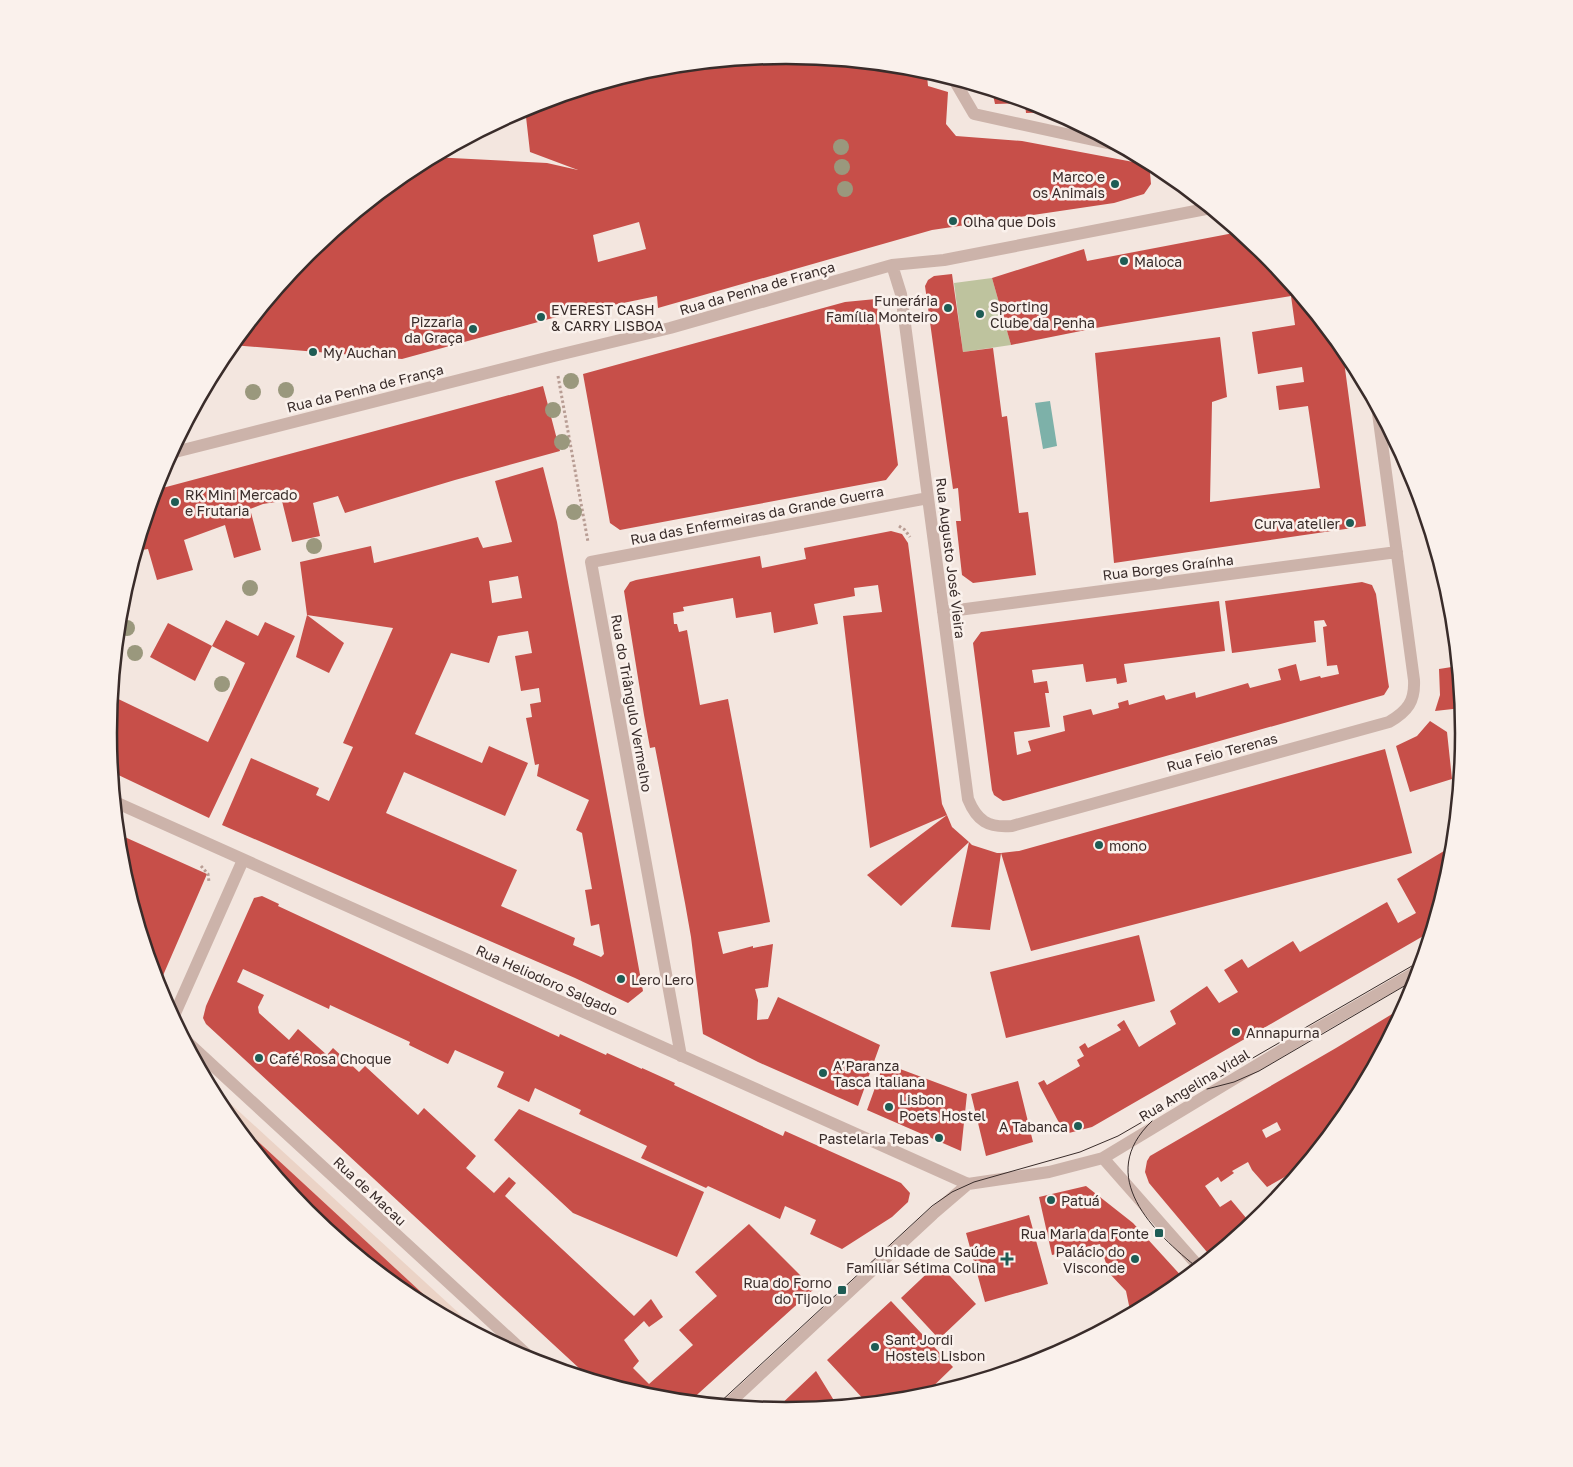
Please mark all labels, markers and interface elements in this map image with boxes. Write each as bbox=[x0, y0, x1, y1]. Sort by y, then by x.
place label: Marco e os Animais bbox=[1032, 168, 1105, 201]
marker: Marco e os Animais bbox=[1109, 178, 1121, 190]
place label: Olha que Dois bbox=[963, 213, 1056, 230]
marker: Olha que Dois bbox=[947, 215, 959, 227]
place label: Maloca bbox=[1134, 253, 1182, 270]
marker: Maloca bbox=[1118, 255, 1130, 267]
street label: Rua da Penha de França bbox=[677, 258, 837, 318]
place label: Funerária Família Monteiro bbox=[826, 292, 938, 325]
place label: Sporting Clube da Penha bbox=[990, 298, 1095, 331]
place label: EVEREST CASH & CARRY LISBOA bbox=[551, 301, 664, 334]
marker: Funerária Família Monteiro bbox=[942, 302, 954, 314]
marker: Sporting Clube da Penha bbox=[974, 308, 986, 320]
marker: EVEREST CASH & CARRY LISBOA bbox=[535, 311, 547, 323]
place label: Pizzaria da Graça bbox=[404, 313, 463, 346]
marker: Pizzaria da Graça bbox=[467, 323, 479, 335]
place label: My Auchan bbox=[323, 344, 397, 361]
marker: My Auchan bbox=[307, 346, 319, 358]
street label: Rua da Penha de França bbox=[285, 360, 445, 416]
street label: Rua Augusto José Vieira bbox=[933, 476, 969, 640]
street label: Rua das Enfermeiras da Grande Guerra bbox=[629, 482, 885, 548]
place label: RK Mini Mercado e Frutaria bbox=[185, 486, 297, 519]
marker: RK Mini Mercado e Frutaria bbox=[169, 496, 181, 508]
place label: Curva atelier bbox=[1254, 515, 1341, 532]
marker: Curva atelier bbox=[1344, 517, 1356, 529]
street label: Rua Borges Graínha bbox=[1102, 551, 1234, 583]
street label: Rua do Triângulo Vermelho bbox=[608, 613, 656, 793]
street label: Rua Feio Terenas bbox=[1165, 729, 1279, 775]
place label: mono bbox=[1109, 837, 1147, 854]
marker: mono bbox=[1093, 839, 1105, 851]
street label: Rua Heliodoro Salgado bbox=[473, 941, 621, 1019]
place label: Lero Lero bbox=[631, 971, 694, 988]
marker: Lero Lero bbox=[615, 973, 627, 985]
place label: Annapurna bbox=[1246, 1024, 1320, 1041]
marker: Annapurna bbox=[1230, 1026, 1242, 1038]
street label: Rua Angelina Vidal bbox=[1136, 1045, 1252, 1125]
place label: Café Rosa Choque bbox=[269, 1050, 391, 1067]
marker: Café Rosa Choque bbox=[253, 1052, 265, 1064]
place label: A’Paranza Tasca Italiana bbox=[833, 1057, 925, 1090]
marker: A’Paranza Tasca Italiana bbox=[817, 1067, 829, 1079]
place label: Lisbon Poets Hostel bbox=[899, 1091, 986, 1124]
marker: Lisbon Poets Hostel bbox=[883, 1101, 895, 1113]
place label: A Tabanca bbox=[999, 1118, 1068, 1135]
marker: A Tabanca bbox=[1072, 1120, 1084, 1132]
place label: Pastelaria Tebas bbox=[818, 1130, 929, 1147]
marker: Pastelaria Tebas bbox=[933, 1132, 945, 1144]
street label: Rua de Macau bbox=[330, 1153, 410, 1229]
place label: Patuá bbox=[1061, 1192, 1100, 1209]
marker: Patuá bbox=[1045, 1194, 1057, 1206]
place label: Rua Maria da Fonte bbox=[1021, 1225, 1149, 1242]
marker: Rua Maria da Fonte bbox=[1153, 1227, 1165, 1239]
place label: Unidade de Saúde Familiar Sétima Colina bbox=[846, 1243, 996, 1276]
place label: Palácio do Visconde bbox=[1055, 1243, 1125, 1276]
marker: Unidade de Saúde Familiar Sétima Colina bbox=[1000, 1252, 1014, 1266]
marker: Palácio do Visconde bbox=[1129, 1253, 1141, 1265]
place label: Rua do Forno do Tijolo bbox=[743, 1274, 832, 1307]
marker: Rua do Forno do Tijolo bbox=[836, 1284, 848, 1296]
place label: Sant Jordi Hostels Lisbon bbox=[885, 1331, 985, 1364]
marker: Sant Jordi Hostels Lisbon bbox=[869, 1341, 881, 1353]

